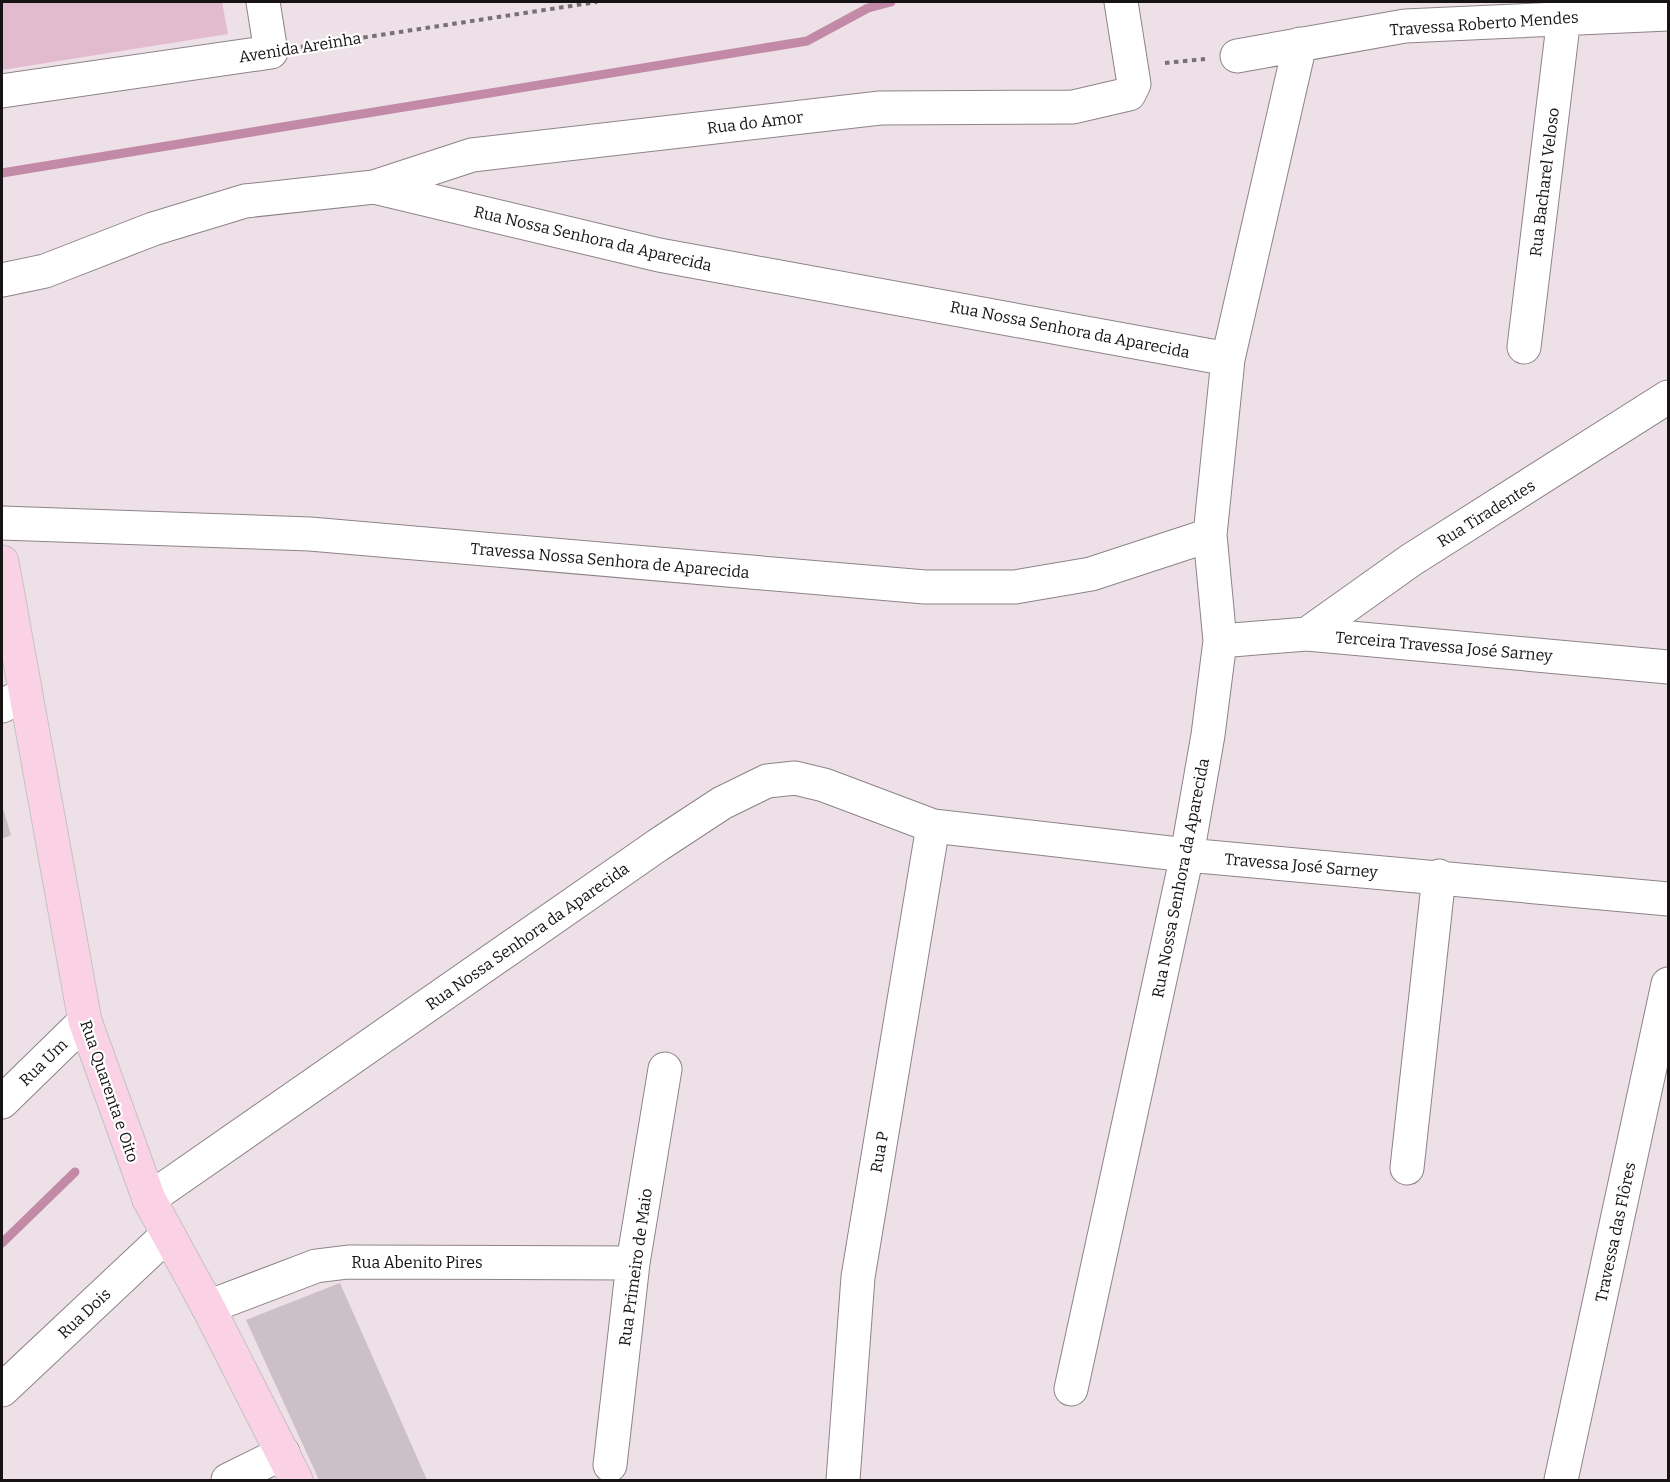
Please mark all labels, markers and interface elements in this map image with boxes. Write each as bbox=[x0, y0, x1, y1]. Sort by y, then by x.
street label: Travessa Roberto Mendes bbox=[1389, 7, 1579, 40]
street label: Avenida Areinha bbox=[238, 28, 363, 67]
street label: Rua Bacharel Veloso bbox=[1526, 106, 1563, 258]
street label: Rua do Amor bbox=[706, 107, 804, 138]
street label: Rua Nossa Senhora da Aparecida bbox=[472, 202, 714, 275]
street label: Rua Nossa Senhora da Aparecida bbox=[948, 297, 1192, 362]
street label: Rua Tiradentes bbox=[1434, 476, 1539, 551]
street label: Travessa Nossa Senhora de Aparecida bbox=[470, 539, 750, 582]
street label: Terceira Travessa José Sarney bbox=[1335, 628, 1554, 665]
street label: Rua Nossa Senhora da Aparecida bbox=[1148, 756, 1213, 1000]
street label: Travessa José Sarney bbox=[1224, 849, 1379, 882]
street label: Rua Nossa Senhora da Aparecida bbox=[422, 859, 633, 1014]
street label: Rua Quarenta e Oito bbox=[76, 1018, 143, 1165]
street label: Rua Um bbox=[15, 1035, 71, 1090]
street label: Rua P bbox=[867, 1130, 892, 1174]
street label: Travessa das Flôres bbox=[1591, 1160, 1640, 1304]
street label: Rua Primeiro de Maio bbox=[615, 1187, 656, 1347]
street label: Rua Abenito Pires bbox=[351, 1253, 483, 1272]
street label: Rua Dois bbox=[54, 1284, 115, 1343]

